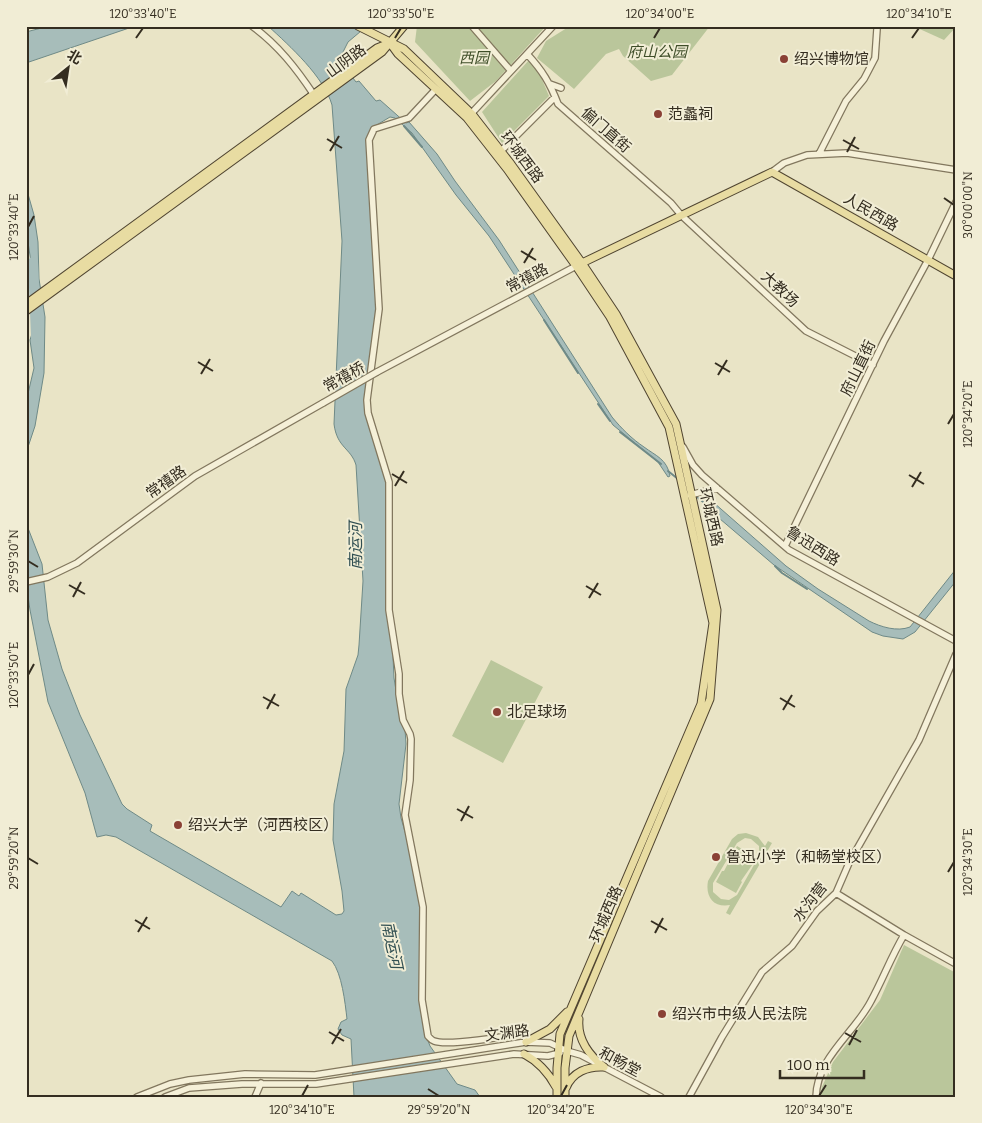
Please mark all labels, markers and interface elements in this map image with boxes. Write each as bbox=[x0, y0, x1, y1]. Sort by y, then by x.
text: 120°33'40"E bbox=[110, 7, 176, 21]
text: 120°33'50"E bbox=[368, 7, 434, 21]
text: 120°34'00"E bbox=[626, 7, 694, 21]
text: 120°34'10"E bbox=[886, 7, 952, 21]
street label: 山阴路 bbox=[323, 40, 369, 82]
north arrow bbox=[42, 42, 92, 92]
park label: 府山公园 bbox=[627, 43, 689, 61]
text: 北 bbox=[64, 46, 85, 68]
park label: 西园 bbox=[459, 49, 491, 67]
place label: 绍兴博物馆 bbox=[794, 50, 869, 68]
marker: 绍兴博物馆 bbox=[778, 53, 790, 65]
street label: 偏门直街 bbox=[577, 104, 635, 156]
place label: 范蠡祠 bbox=[668, 105, 713, 123]
marker: 范蠡祠 bbox=[652, 108, 664, 120]
street label: 环城西路 bbox=[497, 128, 547, 186]
text: 30°00'00"N bbox=[961, 171, 975, 239]
street label: 人民西路 bbox=[841, 189, 901, 235]
text: 120°33'40"E bbox=[7, 194, 21, 260]
street label: 常禧路 bbox=[503, 259, 551, 297]
street label: 大教场 bbox=[757, 267, 803, 311]
street label: 府山直街 bbox=[837, 337, 879, 399]
street label: 常禧桥 bbox=[320, 358, 368, 396]
text: 120°34'20"E bbox=[961, 380, 975, 448]
street label: 常禧路 bbox=[142, 462, 190, 502]
street label: 环城西路 bbox=[695, 486, 727, 548]
water label: 南运河 bbox=[346, 519, 365, 570]
street label: 鲁迅西路 bbox=[783, 522, 843, 570]
text: 29°59'30"N bbox=[7, 529, 21, 593]
text: 120°33'50"E bbox=[7, 642, 21, 708]
place label: 北足球场 bbox=[507, 703, 567, 721]
marker: 北足球场 bbox=[491, 706, 503, 718]
place label: 绍兴大学（河西校区） bbox=[188, 816, 338, 834]
marker: 绍兴大学（河西校区） bbox=[172, 819, 184, 831]
text: 29°59'20"N bbox=[7, 826, 21, 890]
text: 120°34'30"E bbox=[961, 828, 975, 896]
place label: 鲁迅小学（和畅堂校区） bbox=[726, 848, 891, 866]
marker: 鲁迅小学（和畅堂校区） bbox=[710, 851, 722, 863]
street label: 水沟营 bbox=[789, 879, 831, 925]
street label: 环城西路 bbox=[586, 883, 626, 945]
water label: 南运河 bbox=[378, 920, 407, 973]
place label: 绍兴市中级人民法院 bbox=[672, 1005, 807, 1023]
marker: 绍兴市中级人民法院 bbox=[656, 1008, 668, 1020]
street label: 文渊路 bbox=[484, 1021, 530, 1045]
street label: 和畅堂 bbox=[596, 1043, 644, 1081]
scale bar bbox=[780, 1048, 863, 1080]
text: 100 m bbox=[787, 1056, 830, 1074]
text: 120°34'10"E bbox=[269, 1103, 335, 1117]
text: 29°59'20"N bbox=[407, 1103, 471, 1117]
text: 120°34'20"E bbox=[527, 1103, 595, 1117]
text: 120°34'30"E bbox=[785, 1103, 853, 1117]

